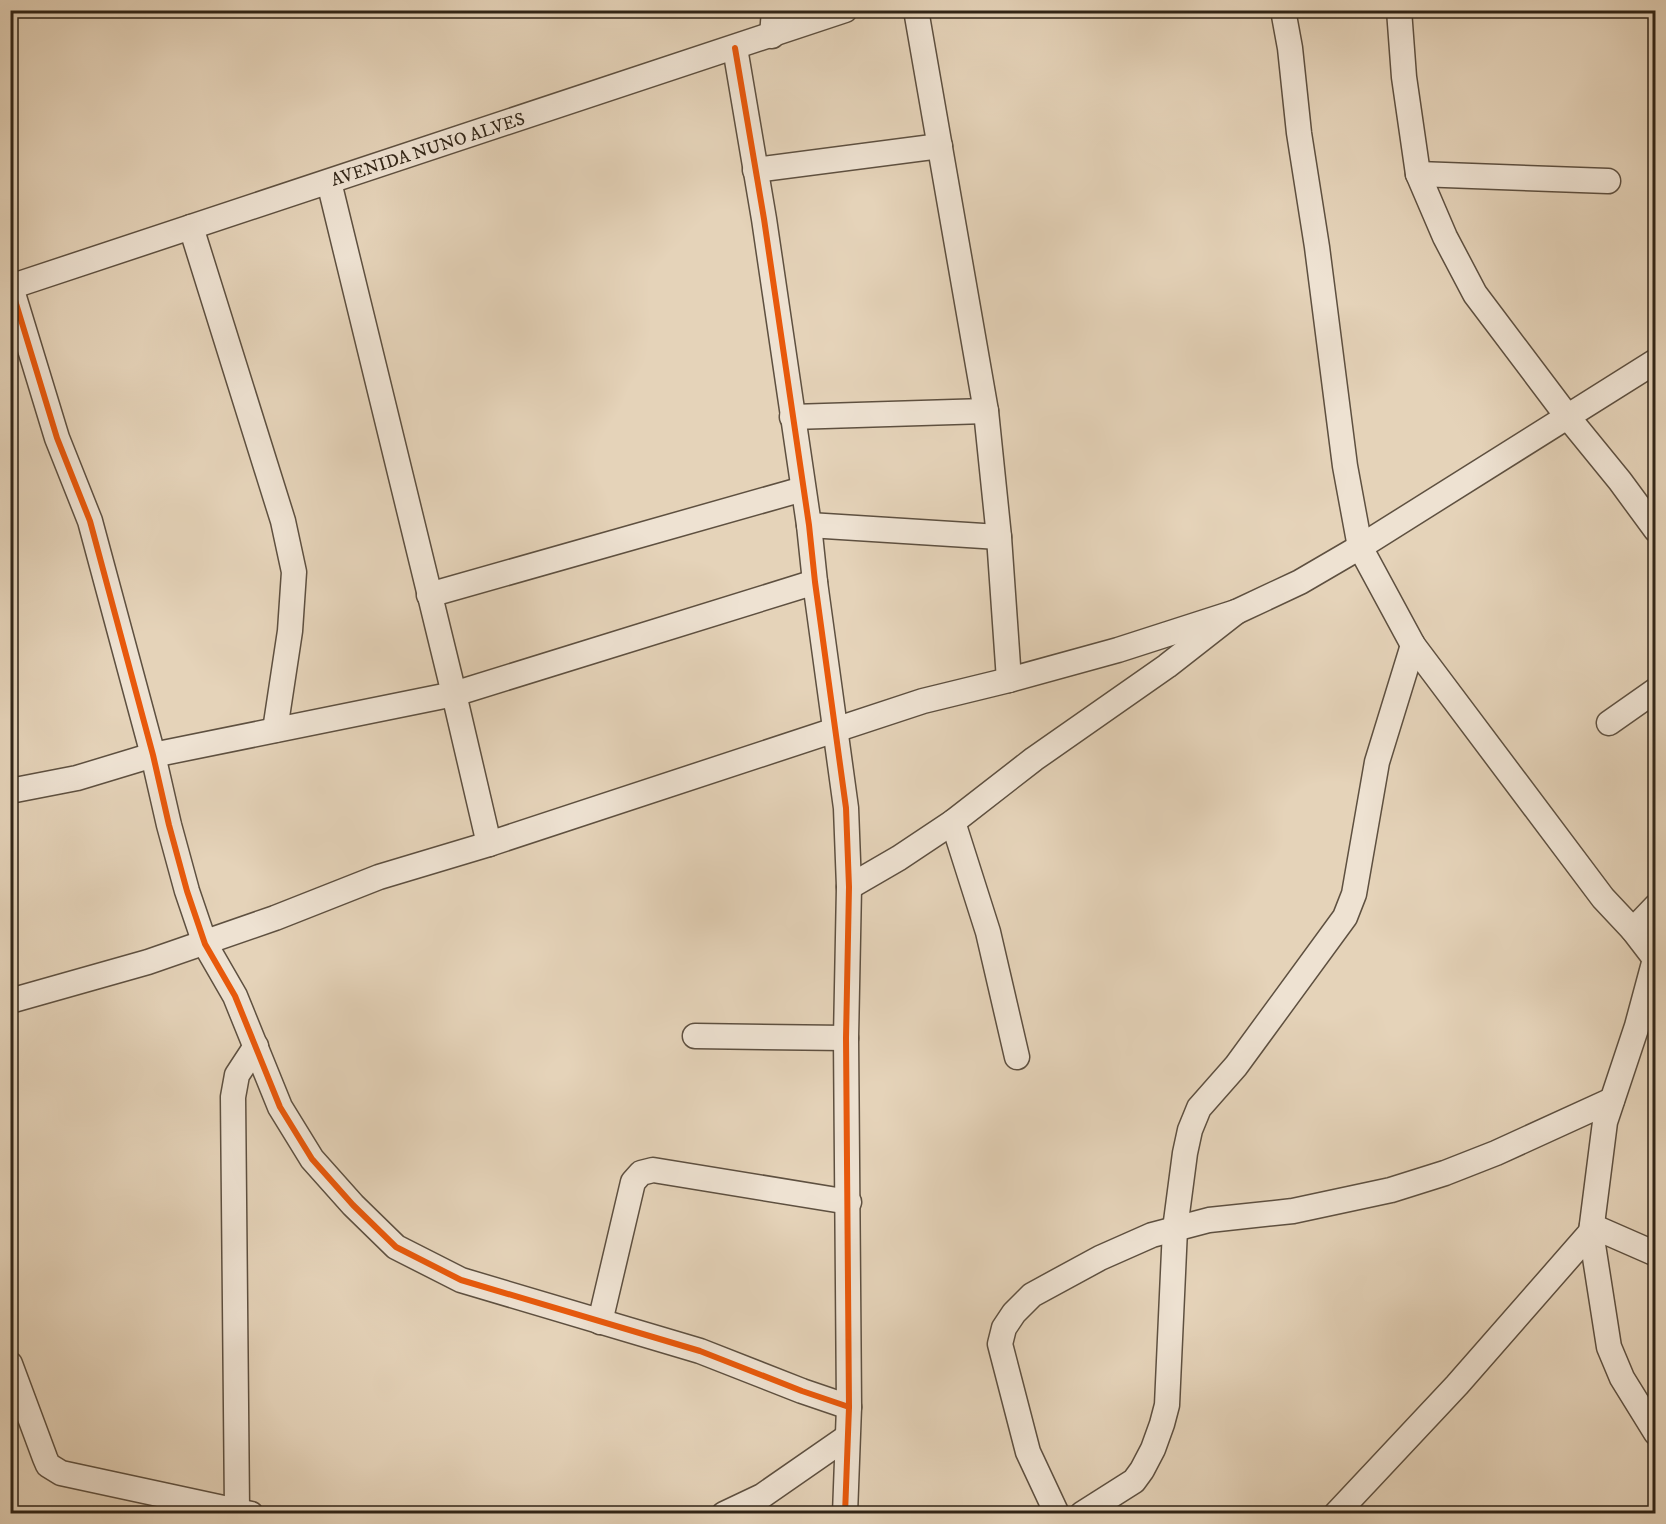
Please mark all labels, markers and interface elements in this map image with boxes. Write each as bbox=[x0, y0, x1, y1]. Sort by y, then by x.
street label: AVENIDA NUNO ALVES bbox=[328, 108, 528, 192]

